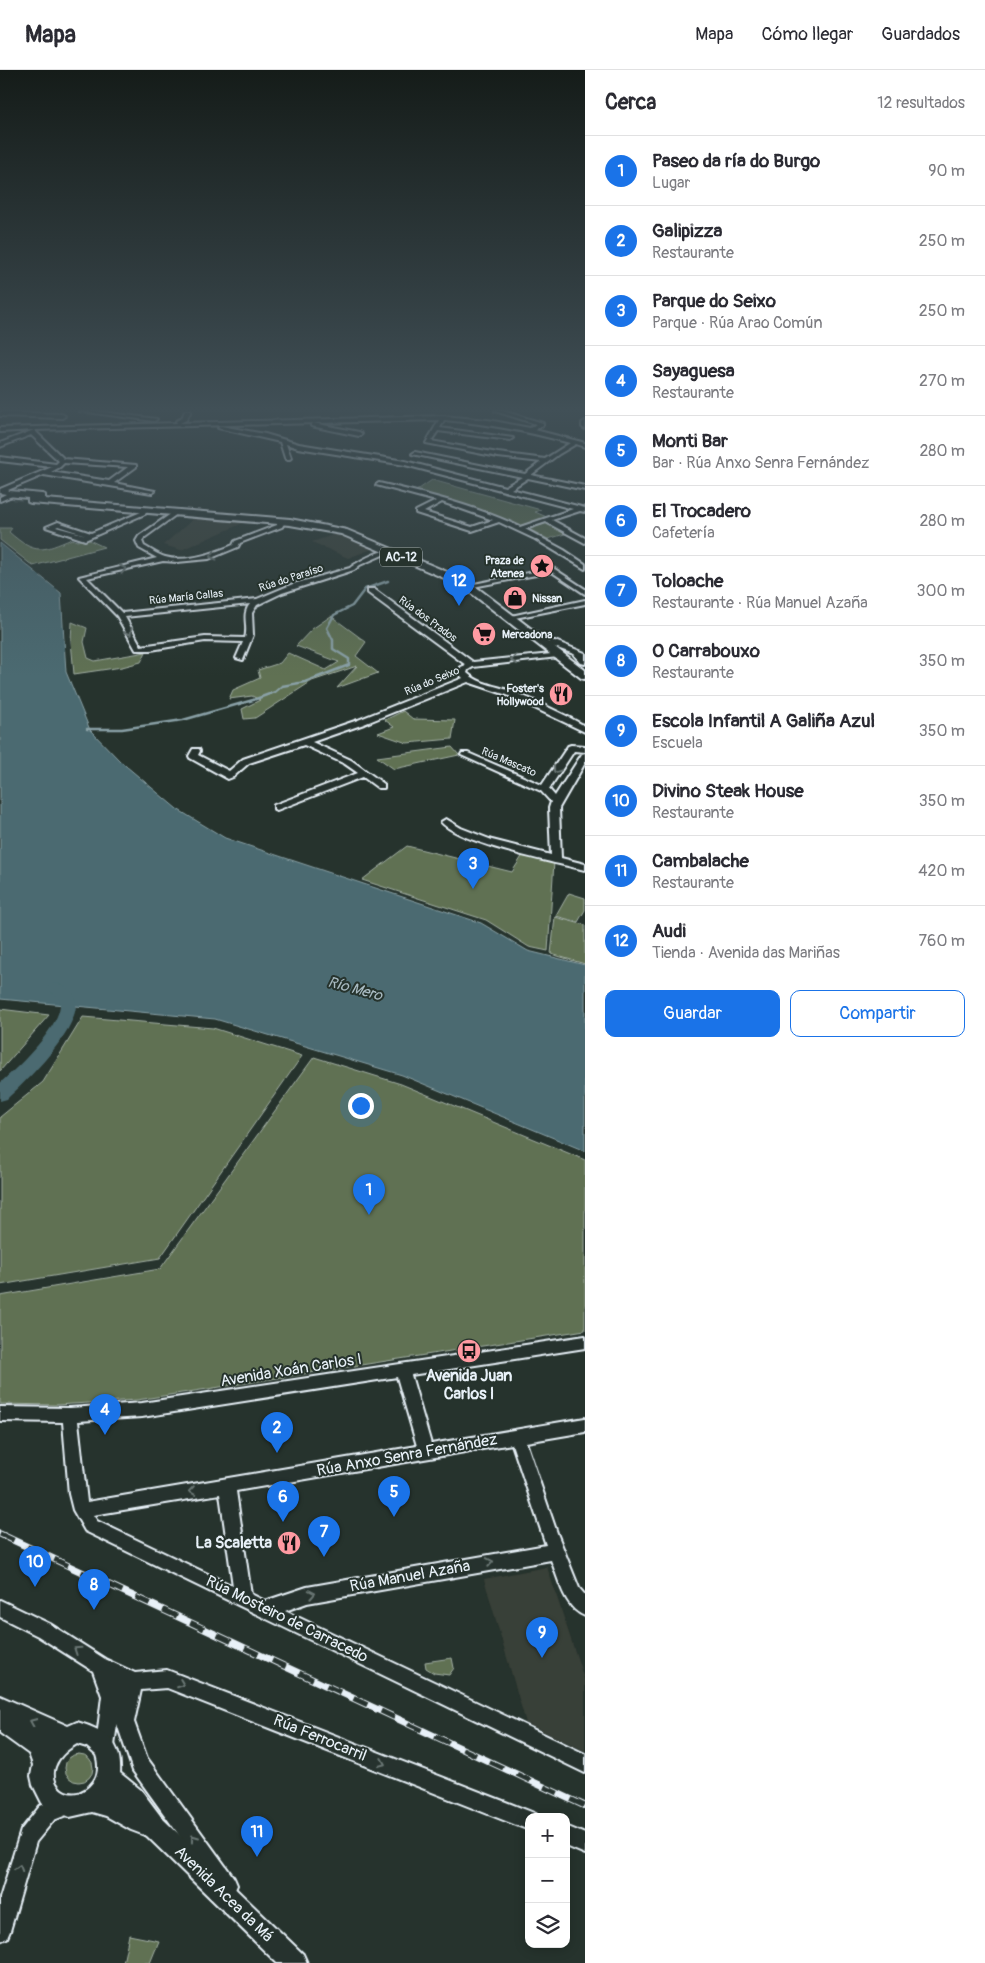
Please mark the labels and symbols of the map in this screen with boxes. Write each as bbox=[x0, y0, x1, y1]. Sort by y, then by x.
road number: AC-12 bbox=[380, 548, 422, 567]
one-way arrow bbox=[208, 550, 217, 561]
place icon: Praza de Atenea bbox=[529, 553, 555, 579]
place label: Praza de Atenea bbox=[485, 554, 525, 580]
street label: Rúa do Paraíso bbox=[257, 561, 325, 594]
one-way arrow bbox=[118, 564, 127, 574]
pin: 12 bbox=[443, 565, 475, 606]
shop icon: Nissan bbox=[502, 585, 528, 611]
street label: Rúa María Callas bbox=[148, 587, 224, 607]
place label: Nissan bbox=[532, 592, 562, 605]
street label: Rúa dos Prados bbox=[396, 594, 460, 645]
supermarket icon: Mercadona bbox=[471, 621, 497, 647]
one-way arrow bbox=[123, 627, 133, 636]
place label: Mercadona bbox=[502, 628, 552, 641]
one-way arrow bbox=[510, 654, 518, 665]
street label: Rúa do Seixo bbox=[403, 664, 461, 698]
restaurant icon: Foster's Hollywood bbox=[548, 681, 574, 707]
place label: Foster's Hollywood bbox=[497, 682, 544, 708]
street label: Rúa Mascato bbox=[480, 745, 538, 779]
one-way arrow bbox=[553, 765, 563, 774]
pin: 3 bbox=[457, 848, 489, 889]
water label: Río Mero bbox=[326, 973, 385, 1006]
your location bbox=[348, 1093, 374, 1119]
pin: 1 bbox=[353, 1174, 385, 1215]
bus stop icon: Avenida Juan Carlos I bbox=[456, 1338, 482, 1364]
street label: Avenida Xoán Carlos I bbox=[219, 1349, 363, 1391]
place label: Avenida Juan Carlos I bbox=[426, 1366, 512, 1404]
pin: 4 bbox=[89, 1394, 121, 1435]
pin: 2 bbox=[261, 1412, 293, 1453]
street label: Rúa Anxo Senra Fernández bbox=[315, 1429, 499, 1481]
pin: 5 bbox=[378, 1476, 410, 1517]
pin: 6 bbox=[267, 1481, 299, 1522]
one-way arrow bbox=[187, 1486, 196, 1496]
pin: 7 bbox=[308, 1516, 340, 1557]
restaurant icon: La Scaletta bbox=[276, 1530, 302, 1556]
place label: La Scaletta bbox=[195, 1533, 273, 1553]
pin: 10 bbox=[19, 1546, 51, 1587]
street label: Rúa Manuel Azaña bbox=[348, 1556, 472, 1596]
one-way arrow bbox=[485, 1558, 494, 1568]
pin: 8 bbox=[78, 1569, 110, 1610]
street label: Rúa Mosteiro de Carracedo bbox=[203, 1571, 372, 1667]
one-way arrow bbox=[308, 1589, 317, 1600]
pin: 9 bbox=[526, 1617, 558, 1658]
one-way arrow bbox=[73, 1647, 82, 1656]
one-way arrow bbox=[177, 1678, 185, 1688]
street label: Rúa Ferrocarril bbox=[270, 1710, 370, 1766]
one-way arrow bbox=[29, 1718, 38, 1728]
one-way arrow bbox=[377, 1756, 386, 1767]
pin: 11 bbox=[241, 1816, 273, 1857]
one-way arrow bbox=[191, 1835, 200, 1844]
street label: Avenida Acea da Má bbox=[170, 1842, 278, 1946]
one-way arrow bbox=[14, 1864, 24, 1872]

